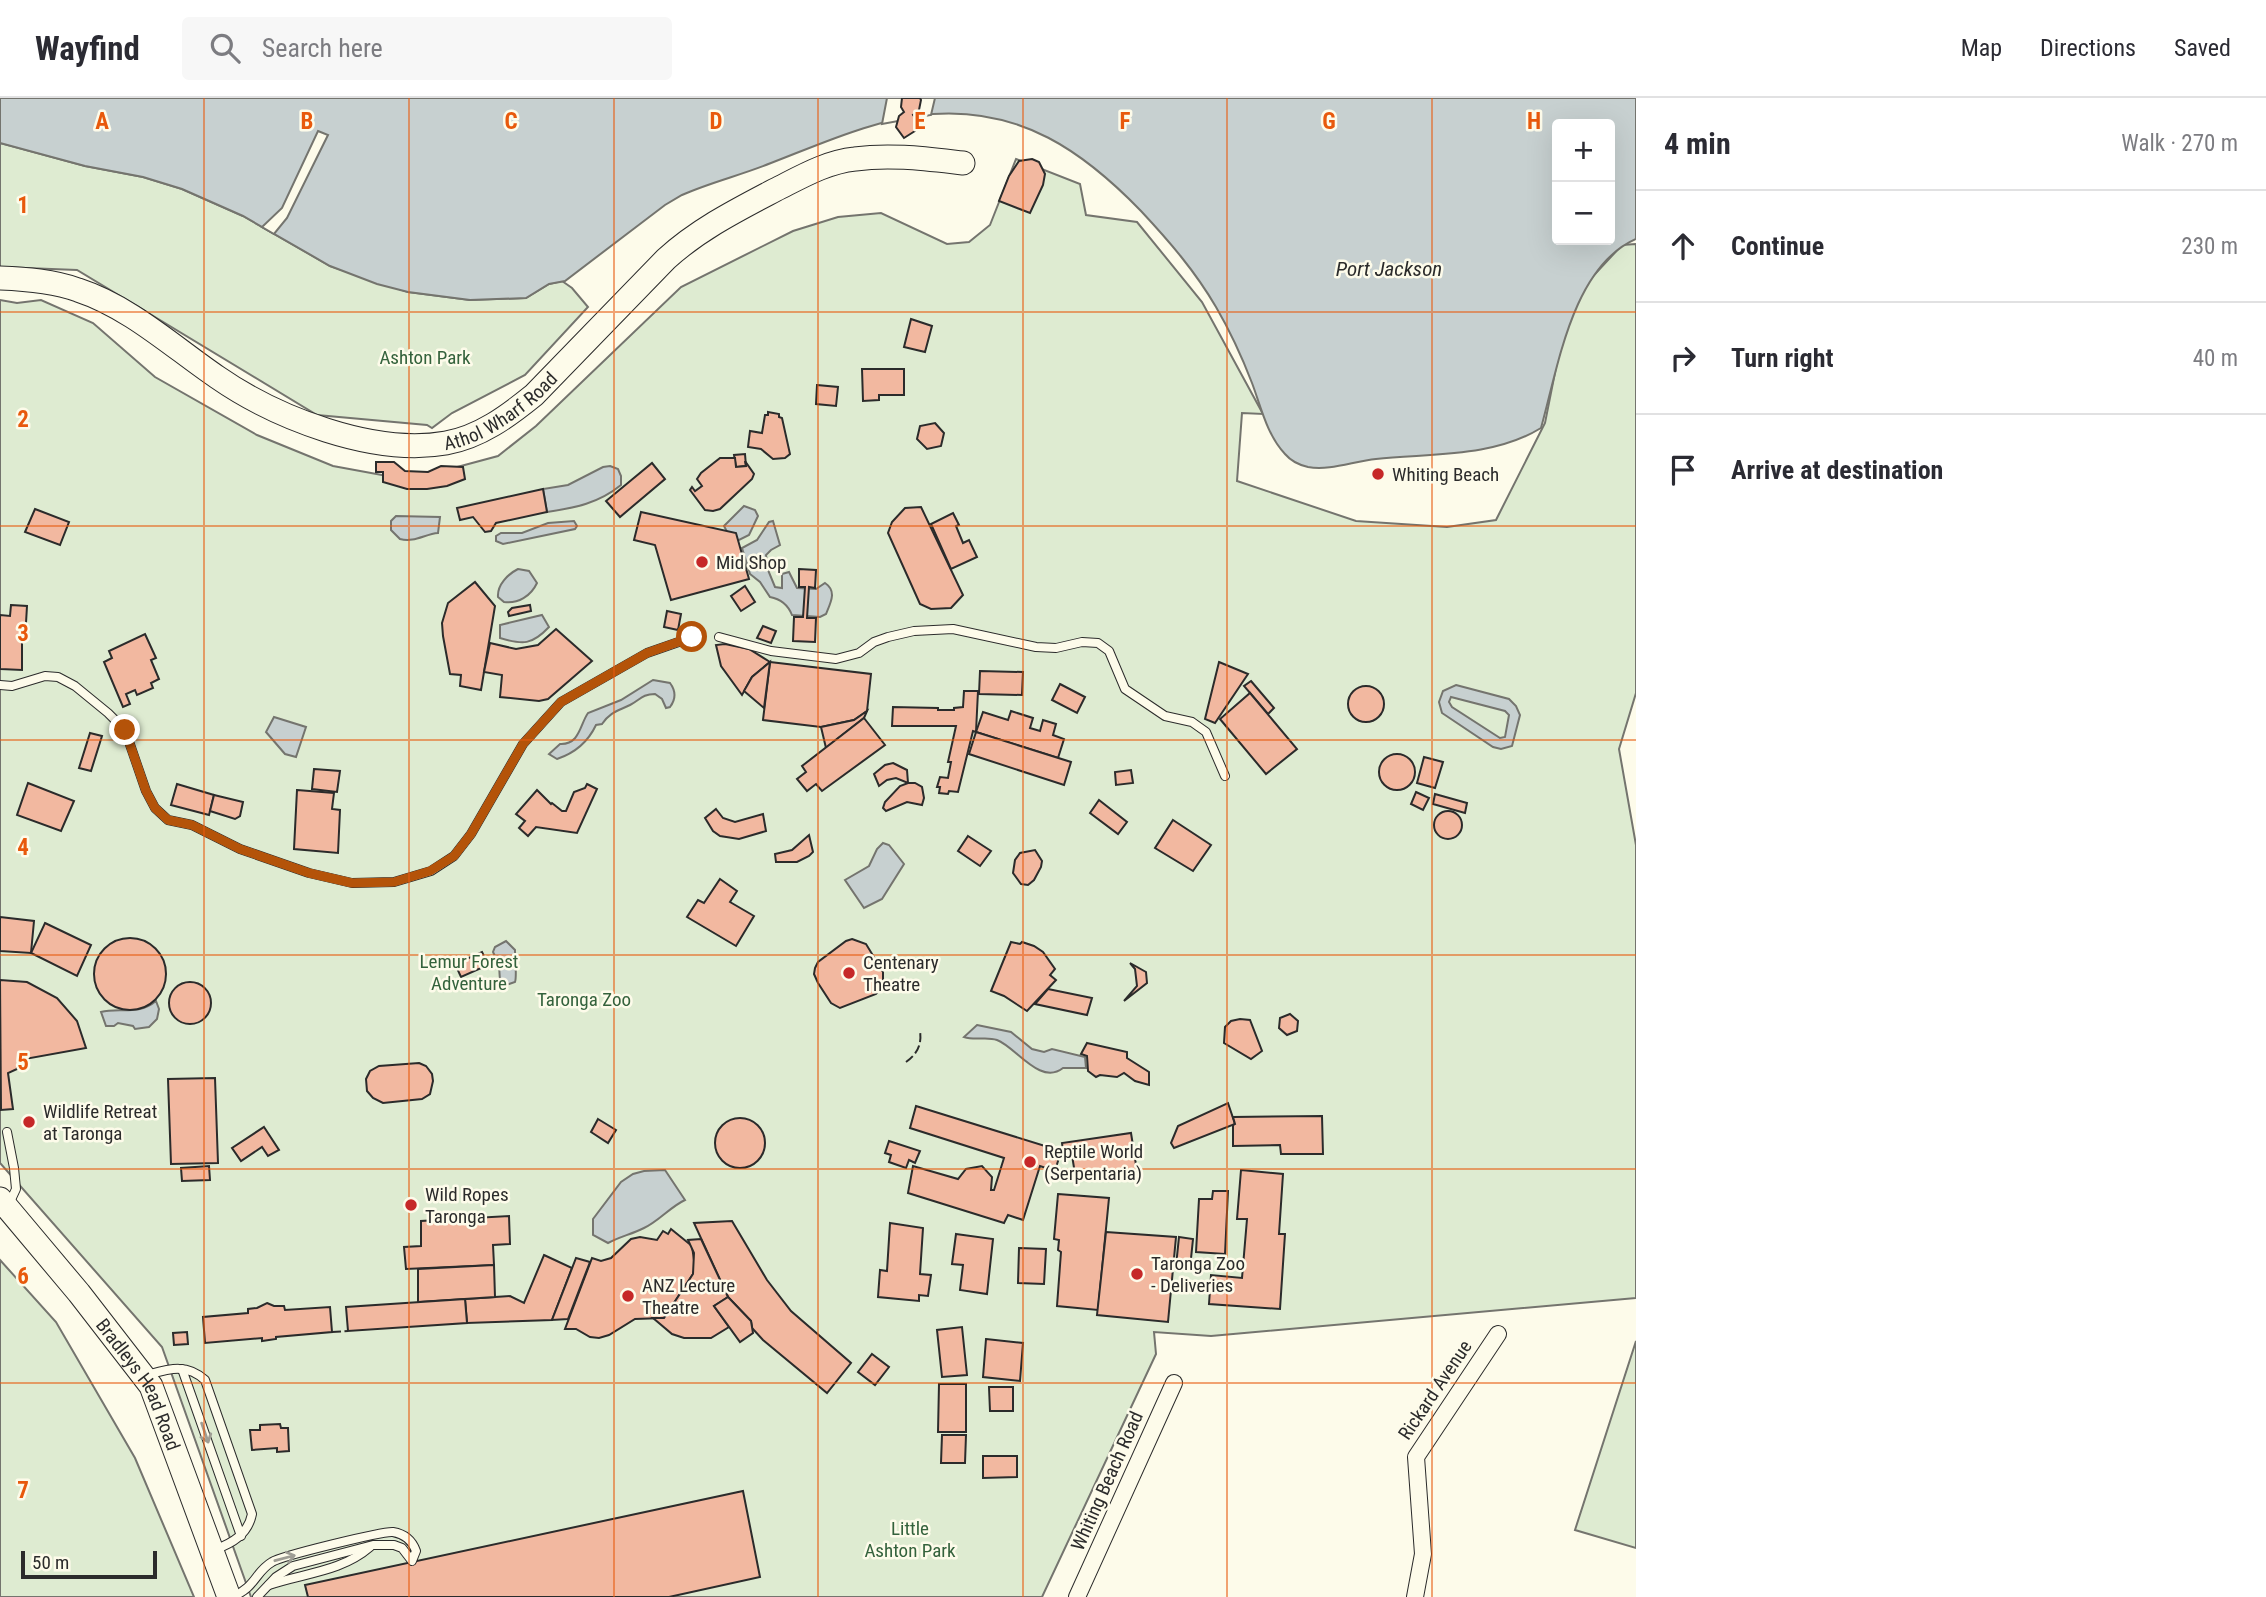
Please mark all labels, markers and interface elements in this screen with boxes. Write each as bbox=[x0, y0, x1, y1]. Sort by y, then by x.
search box bbox=[182, 17, 672, 80]
text: Wayfind bbox=[35, 29, 140, 68]
icon: search bbox=[206, 29, 244, 67]
text: Search here bbox=[262, 33, 383, 63]
text: Map bbox=[1961, 34, 2002, 62]
text: Directions bbox=[2040, 34, 2136, 62]
text: Saved bbox=[2174, 34, 2231, 62]
text: A bbox=[95, 108, 109, 135]
text: B bbox=[301, 108, 313, 135]
text: C bbox=[504, 108, 518, 135]
text: D bbox=[710, 108, 723, 135]
text: E bbox=[914, 108, 926, 135]
text: F bbox=[1120, 108, 1131, 135]
text: G bbox=[1322, 108, 1336, 135]
text: H bbox=[1527, 108, 1541, 135]
map controls bbox=[1552, 119, 1615, 245]
button: + bbox=[1552, 119, 1615, 182]
text: 4 min bbox=[1664, 126, 1731, 161]
text: Walk · 270 m bbox=[2121, 130, 2238, 157]
button: − bbox=[1552, 182, 1615, 245]
text: 1 bbox=[17, 192, 29, 219]
icon: ahead bbox=[1664, 227, 1702, 265]
text: Continue bbox=[1731, 231, 1824, 261]
text: 230 m bbox=[2181, 233, 2238, 260]
water label: Port Jackson bbox=[1336, 257, 1442, 281]
icon: right bbox=[1664, 339, 1702, 377]
text: Turn right bbox=[1731, 343, 1833, 373]
text: 40 m bbox=[2193, 345, 2238, 372]
park label: Ashton Park bbox=[379, 346, 471, 369]
street label: Athol Wharf Road bbox=[442, 367, 562, 455]
text: 2 bbox=[17, 406, 29, 433]
icon: arrive bbox=[1664, 451, 1702, 489]
text: Arrive at destination bbox=[1731, 455, 1943, 485]
place label: Whiting Beach bbox=[1392, 463, 1499, 486]
marker: Whiting Beach bbox=[1370, 466, 1386, 482]
place label: Mid Shop bbox=[716, 551, 786, 574]
marker: Mid Shop bbox=[694, 554, 710, 570]
text: 3 bbox=[17, 620, 29, 647]
route start bbox=[676, 621, 707, 652]
route end bbox=[109, 714, 140, 745]
text: 4 bbox=[17, 834, 29, 861]
park label: Lemur Forest Adventure bbox=[420, 950, 518, 995]
place label: Centenary Theatre bbox=[863, 951, 939, 996]
marker: Centenary Theatre bbox=[841, 965, 857, 981]
park label: Taronga Zoo bbox=[537, 988, 631, 1011]
text: 5 bbox=[17, 1049, 29, 1076]
place label: Wildlife Retreat at Taronga bbox=[43, 1100, 157, 1145]
marker: Wildlife Retreat at Taronga bbox=[21, 1114, 37, 1130]
place label: Reptile World (Serpentaria) bbox=[1044, 1140, 1143, 1185]
marker: Reptile World (Serpentaria) bbox=[1022, 1154, 1038, 1170]
place label: Wild Ropes Taronga bbox=[425, 1183, 509, 1228]
marker: Wild Ropes Taronga bbox=[403, 1197, 419, 1213]
place label: Taronga Zoo - Deliveries bbox=[1151, 1252, 1245, 1297]
text: 6 bbox=[17, 1263, 29, 1290]
marker: Taronga Zoo - Deliveries bbox=[1129, 1266, 1145, 1282]
place label: ANZ Lecture Theatre bbox=[642, 1274, 735, 1319]
marker: ANZ Lecture Theatre bbox=[620, 1288, 636, 1304]
street label: Bradleys Head Road bbox=[91, 1314, 185, 1454]
street label: Rickard Avenue bbox=[1393, 1336, 1477, 1444]
street label: Whiting Beach Road bbox=[1066, 1408, 1148, 1554]
one-way arrow bbox=[200, 1422, 212, 1444]
text: 7 bbox=[17, 1477, 29, 1504]
park label: Little Ashton Park bbox=[864, 1517, 956, 1562]
scale bar bbox=[21, 1548, 158, 1580]
text: 50 m bbox=[32, 1551, 69, 1574]
one-way arrow bbox=[273, 1551, 296, 1564]

